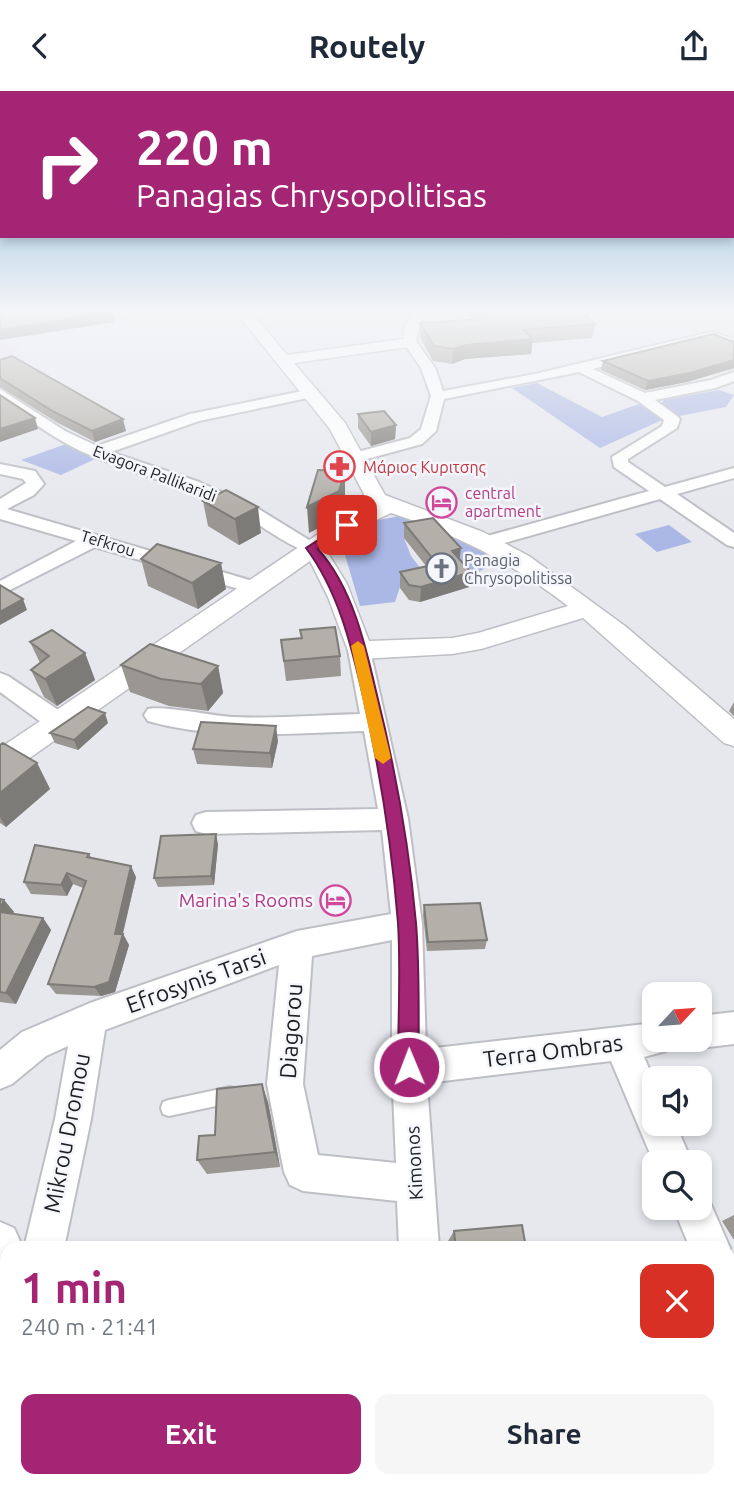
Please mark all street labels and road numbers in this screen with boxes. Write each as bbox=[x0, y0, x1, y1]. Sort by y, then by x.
street label: Evagora Pallikaridi bbox=[91, 441, 219, 505]
street label: Tefkrou bbox=[79, 526, 137, 560]
street label: Efrosynis Tarsi bbox=[123, 944, 269, 1017]
street label: Diagorou bbox=[275, 982, 306, 1080]
street label: Terra Ombras bbox=[482, 1030, 624, 1071]
street label: Mikrou Dromou bbox=[39, 1051, 94, 1215]
street label: Kimonos bbox=[401, 1125, 427, 1201]

